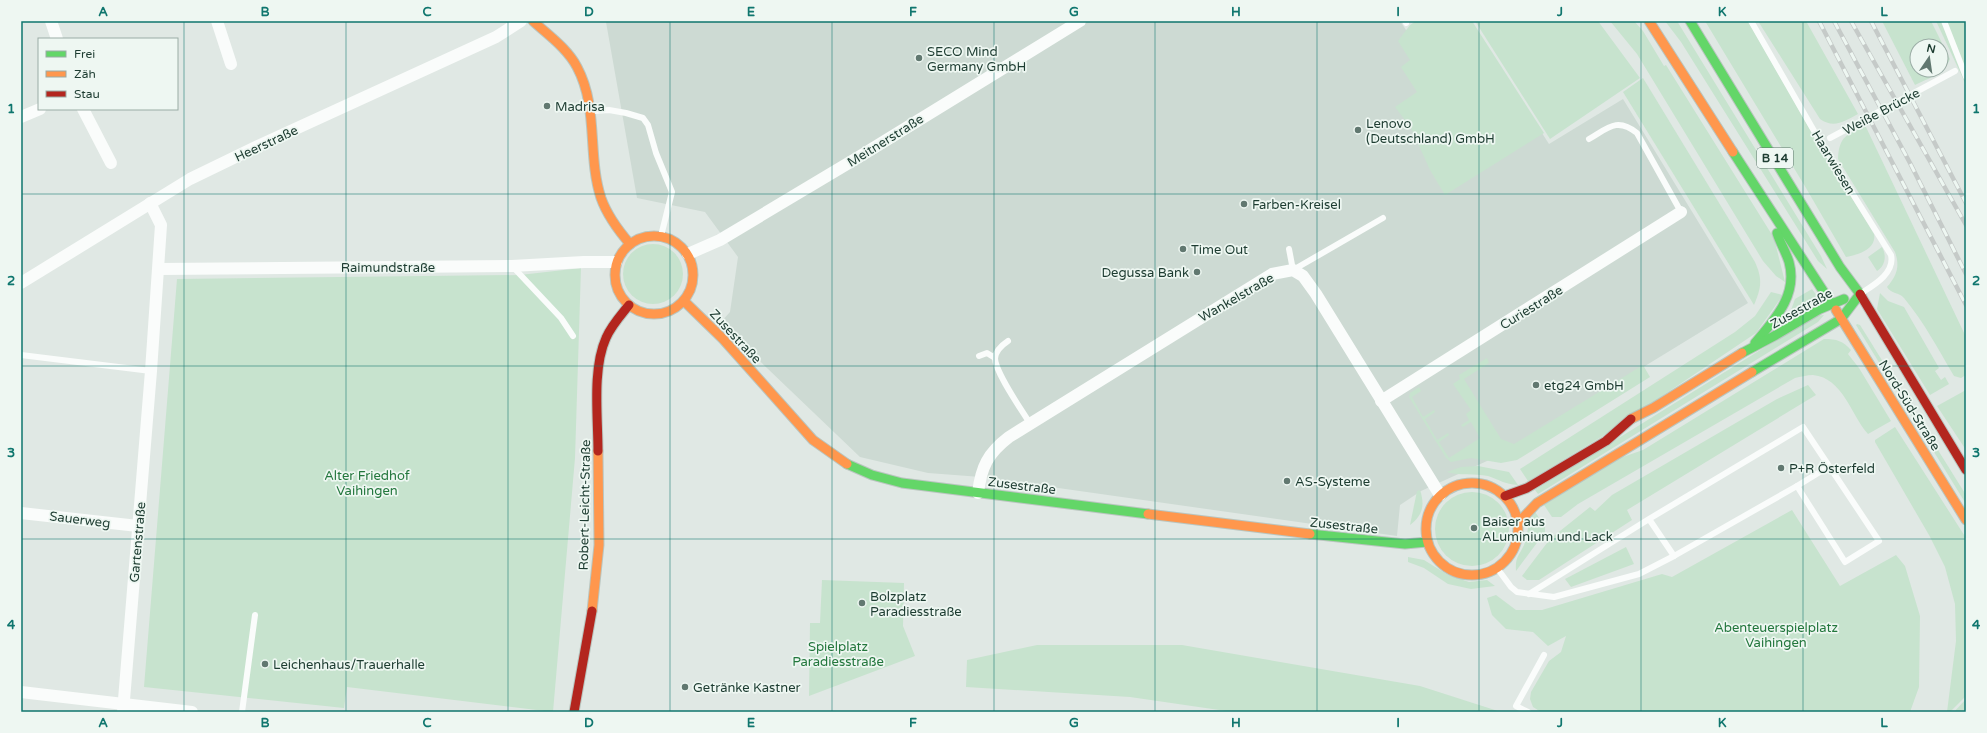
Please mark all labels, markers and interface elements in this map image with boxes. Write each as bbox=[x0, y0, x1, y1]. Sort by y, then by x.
text: A bbox=[98, 4, 108, 20]
text: B bbox=[260, 4, 270, 20]
text: C bbox=[422, 4, 432, 20]
text: D bbox=[584, 4, 594, 20]
text: E bbox=[747, 4, 755, 20]
text: F bbox=[909, 4, 917, 20]
text: G bbox=[1069, 4, 1079, 20]
text: H bbox=[1231, 4, 1241, 20]
text: I bbox=[1396, 4, 1400, 20]
text: J bbox=[1556, 4, 1563, 20]
text: K bbox=[1718, 4, 1727, 20]
text: L bbox=[1880, 4, 1888, 20]
legend bbox=[38, 38, 178, 110]
north arrow bbox=[1909, 38, 1949, 78]
text: N bbox=[1925, 41, 1937, 56]
place label: SECO Mind Germany GmbH bbox=[927, 44, 1026, 75]
text: Frei bbox=[74, 47, 95, 61]
marker: SECO Mind Germany GmbH bbox=[914, 53, 924, 63]
text: Zäh bbox=[74, 67, 96, 81]
street label: Weiße Brücke bbox=[1840, 85, 1923, 139]
text: Stau bbox=[74, 87, 100, 101]
place label: Madrisa bbox=[555, 99, 605, 115]
text: 1 bbox=[7, 101, 15, 117]
marker: Madrisa bbox=[542, 101, 552, 111]
text: 1 bbox=[1972, 101, 1980, 117]
street label: Meitnerstraße bbox=[844, 111, 927, 171]
place label: Lenovo (Deutschland) GmbH bbox=[1366, 116, 1495, 147]
street label: Heerstraße bbox=[232, 122, 301, 166]
marker: Lenovo (Deutschland) GmbH bbox=[1353, 125, 1363, 135]
street label: Haarwiesen bbox=[1808, 128, 1858, 197]
road number: B 14 bbox=[1757, 148, 1793, 168]
place label: Farben-Kreisel bbox=[1252, 197, 1341, 213]
marker: Farben-Kreisel bbox=[1239, 199, 1249, 209]
place label: Time Out bbox=[1191, 242, 1248, 258]
marker: Time Out bbox=[1178, 244, 1188, 254]
street label: Raimundstraße bbox=[341, 260, 435, 276]
place label: Degussa Bank bbox=[1102, 265, 1189, 281]
marker: Degussa Bank bbox=[1192, 267, 1202, 277]
street label: Wankelstraße bbox=[1196, 270, 1277, 326]
text: 2 bbox=[7, 273, 15, 289]
text: 2 bbox=[1972, 273, 1980, 289]
street label: Curiestraße bbox=[1497, 282, 1566, 333]
street label: Zusestraße bbox=[1768, 285, 1835, 332]
street label: Zusestraße bbox=[706, 306, 764, 367]
street label: Nord-Süd-Straße bbox=[1875, 357, 1943, 454]
place label: etg24 GmbH bbox=[1544, 378, 1624, 394]
marker: etg24 GmbH bbox=[1531, 380, 1541, 390]
street label: Robert-Leicht-Straße bbox=[576, 439, 594, 571]
text: 3 bbox=[7, 445, 15, 461]
text: 3 bbox=[1972, 445, 1980, 461]
place label: P+R Österfeld bbox=[1789, 461, 1875, 477]
marker: P+R Österfeld bbox=[1776, 463, 1786, 473]
park label: Alter Friedhof Vaihingen bbox=[324, 468, 410, 499]
street label: Zusestraße bbox=[987, 474, 1057, 498]
place label: AS-Systeme bbox=[1295, 474, 1370, 490]
marker: AS-Systeme bbox=[1282, 476, 1292, 486]
street label: Gartenstraße bbox=[126, 501, 149, 583]
street label: Sauerweg bbox=[48, 508, 111, 532]
street label: Zusestraße bbox=[1309, 514, 1379, 538]
place label: Baiser aus ALuminium und Lack bbox=[1482, 514, 1613, 545]
marker: Baiser aus ALuminium und Lack bbox=[1469, 523, 1479, 533]
place label: Bolzplatz Paradiesstraße bbox=[870, 589, 962, 620]
marker: Bolzplatz Paradiesstraße bbox=[857, 598, 867, 608]
text: 4 bbox=[7, 617, 16, 633]
text: 4 bbox=[1972, 617, 1981, 633]
park label: Abenteuerspielplatz Vaihingen bbox=[1714, 620, 1838, 651]
park label: Spielplatz Paradiesstraße bbox=[792, 639, 884, 670]
place label: Leichenhaus/Trauerhalle bbox=[273, 657, 425, 673]
marker: Leichenhaus/Trauerhalle bbox=[260, 659, 270, 669]
place label: Getränke Kastner bbox=[693, 680, 801, 696]
marker: Getränke Kastner bbox=[680, 682, 690, 692]
text: A bbox=[98, 715, 108, 731]
text: B bbox=[260, 715, 270, 731]
text: C bbox=[422, 715, 432, 731]
text: D bbox=[584, 715, 594, 731]
text: E bbox=[747, 715, 755, 731]
text: F bbox=[909, 715, 917, 731]
text: G bbox=[1069, 715, 1079, 731]
text: H bbox=[1231, 715, 1241, 731]
text: I bbox=[1396, 715, 1400, 731]
text: J bbox=[1556, 715, 1563, 731]
text: K bbox=[1718, 715, 1727, 731]
text: L bbox=[1880, 715, 1888, 731]

